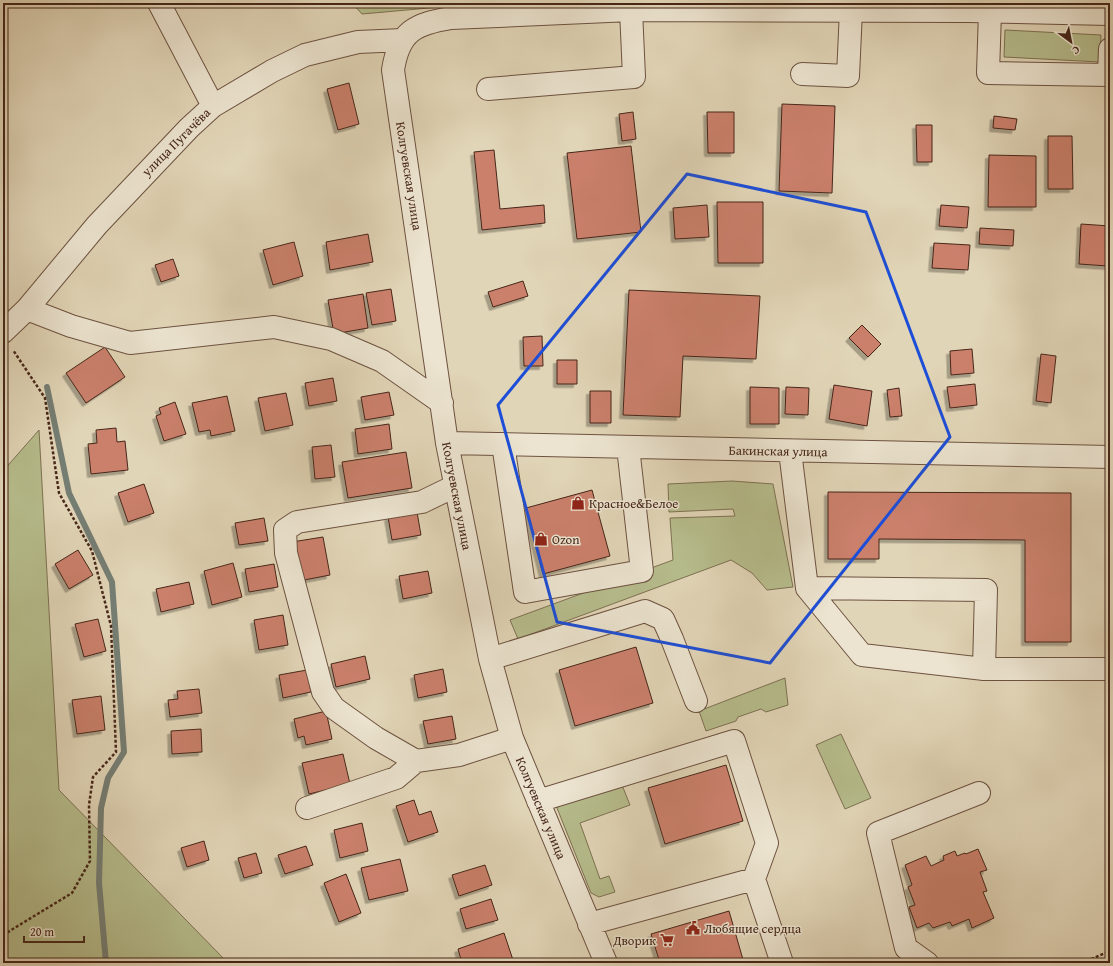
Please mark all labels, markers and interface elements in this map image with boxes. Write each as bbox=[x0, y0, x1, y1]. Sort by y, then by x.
north arrow bbox=[1051, 22, 1091, 62]
text: С bbox=[1069, 42, 1083, 59]
street label: улица Пугачёва bbox=[137, 103, 215, 181]
street label: Колгуевская улица bbox=[391, 120, 427, 232]
street label: Колгуевская улица bbox=[437, 440, 477, 552]
street label: Бакинская улица bbox=[728, 441, 828, 461]
place label: Красное&Белое bbox=[589, 494, 678, 513]
shop icon: Красное&Белое bbox=[570, 495, 586, 511]
place label: Ozon bbox=[552, 530, 580, 549]
shop icon: Ozon bbox=[533, 531, 549, 547]
street label: Колгуевская улица bbox=[511, 754, 571, 863]
scale bar bbox=[24, 918, 84, 944]
place label: Любящие сердца bbox=[704, 919, 802, 938]
public building icon: Любящие сердца bbox=[685, 920, 701, 936]
text: 20 m bbox=[30, 923, 54, 940]
place label: Дворик bbox=[612, 931, 656, 950]
supermarket icon: Дворик bbox=[659, 932, 675, 948]

